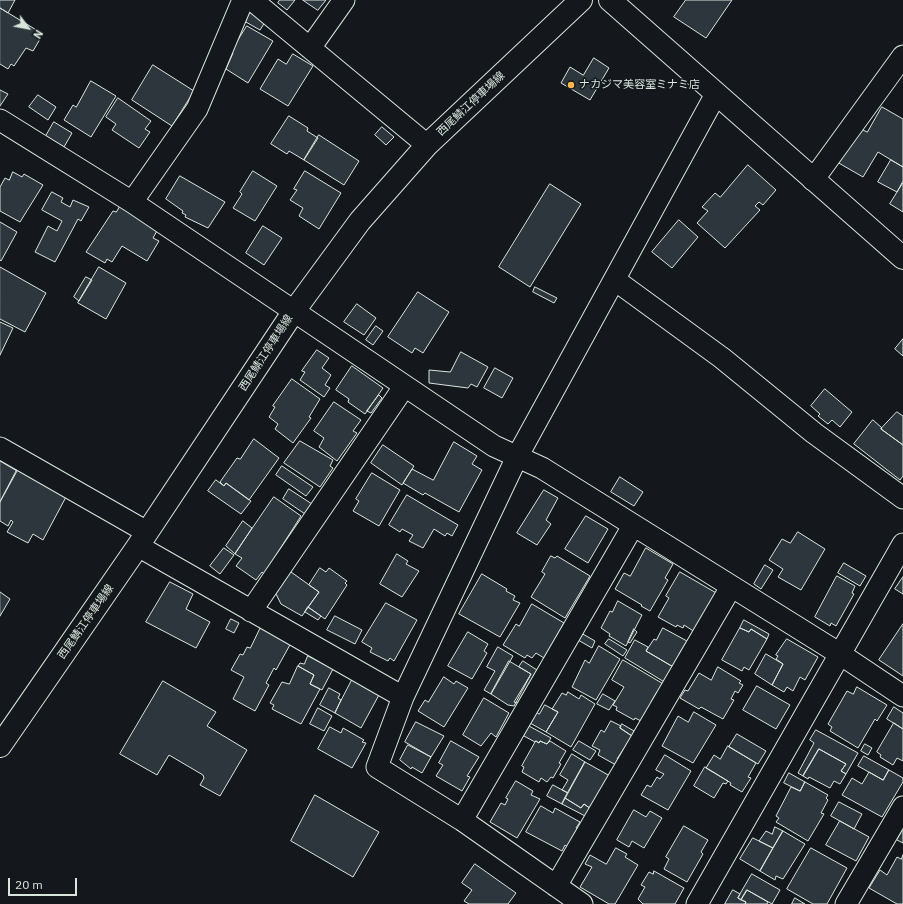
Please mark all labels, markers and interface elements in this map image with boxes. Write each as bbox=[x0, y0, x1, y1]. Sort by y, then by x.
north arrow bbox=[8, 8, 48, 48]
text: N bbox=[30, 27, 46, 41]
street label: 西尾鯖江停車場線 bbox=[434, 69, 508, 139]
place label: ナカジマ美容室ミナミ店 bbox=[579, 78, 700, 92]
marker: ナカジマ美容室ミナミ店 bbox=[566, 80, 576, 90]
street label: 西尾鯖江停車場線 bbox=[237, 313, 295, 393]
street label: 西尾鯖江停車場線 bbox=[55, 582, 117, 662]
scale bar bbox=[10, 870, 79, 896]
text: 20 m bbox=[15, 877, 43, 892]

